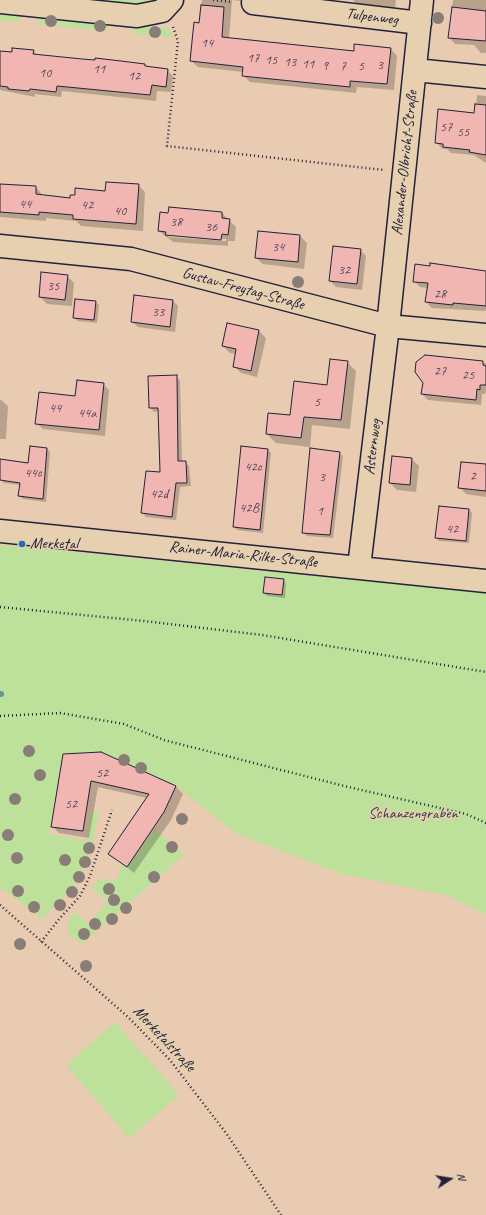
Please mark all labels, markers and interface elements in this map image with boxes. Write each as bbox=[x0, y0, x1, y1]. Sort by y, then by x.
street label: Tulpenweg bbox=[345, 4, 399, 30]
house number: 14 bbox=[201, 35, 213, 51]
house number: 17 bbox=[247, 50, 259, 66]
house number: 15 bbox=[265, 52, 277, 68]
house number: 13 bbox=[284, 54, 296, 70]
house number: 11 bbox=[302, 56, 314, 72]
house number: 3 bbox=[377, 57, 383, 73]
house number: 9 bbox=[322, 58, 328, 74]
house number: 7 bbox=[340, 58, 346, 74]
house number: 5 bbox=[358, 58, 364, 74]
house number: 11 bbox=[93, 61, 105, 77]
house number: 10 bbox=[39, 65, 51, 81]
house number: 12 bbox=[128, 68, 140, 84]
street label: Alexander-Olbricht-Straße bbox=[388, 90, 422, 236]
house number: 57 bbox=[440, 119, 452, 135]
house number: 55 bbox=[457, 124, 469, 140]
house number: 44 bbox=[19, 196, 31, 212]
house number: 42 bbox=[81, 197, 93, 213]
house number: 40 bbox=[114, 203, 126, 219]
house number: 38 bbox=[170, 214, 182, 230]
house number: 36 bbox=[205, 219, 217, 235]
house number: 34 bbox=[272, 239, 284, 255]
house number: 32 bbox=[338, 262, 350, 278]
street label: Gustav-Freytag-Straße bbox=[180, 264, 306, 314]
house number: 35 bbox=[47, 278, 59, 294]
house number: 28 bbox=[434, 286, 446, 302]
house number: 33 bbox=[152, 304, 164, 320]
house number: 27 bbox=[434, 363, 446, 379]
house number: 25 bbox=[462, 367, 474, 383]
house number: 5 bbox=[314, 394, 320, 410]
house number: 44 bbox=[49, 400, 61, 416]
house number: 44a bbox=[78, 405, 96, 421]
street label: Asternweg bbox=[360, 418, 386, 476]
house number: 42c bbox=[244, 459, 262, 475]
house number: 44c bbox=[24, 465, 42, 481]
house number: 2 bbox=[470, 468, 476, 484]
house number: 3 bbox=[319, 469, 325, 485]
house number: 42d bbox=[150, 486, 168, 502]
house number: 42B bbox=[239, 500, 259, 516]
house number: 1 bbox=[317, 503, 323, 519]
house number: 42 bbox=[446, 521, 458, 537]
place label: Merketal bbox=[30, 534, 78, 554]
street label: Rainer-Maria-Rilke-Straße bbox=[168, 538, 318, 572]
marker: Merketal bbox=[17, 539, 27, 549]
house number: 52 bbox=[96, 765, 108, 781]
house number: 52 bbox=[65, 796, 77, 812]
park label: Schanzengraben bbox=[368, 804, 458, 824]
street label: Merketalstraße bbox=[129, 1002, 199, 1076]
north arrow bbox=[430, 1159, 470, 1199]
text: N bbox=[454, 1172, 469, 1181]

